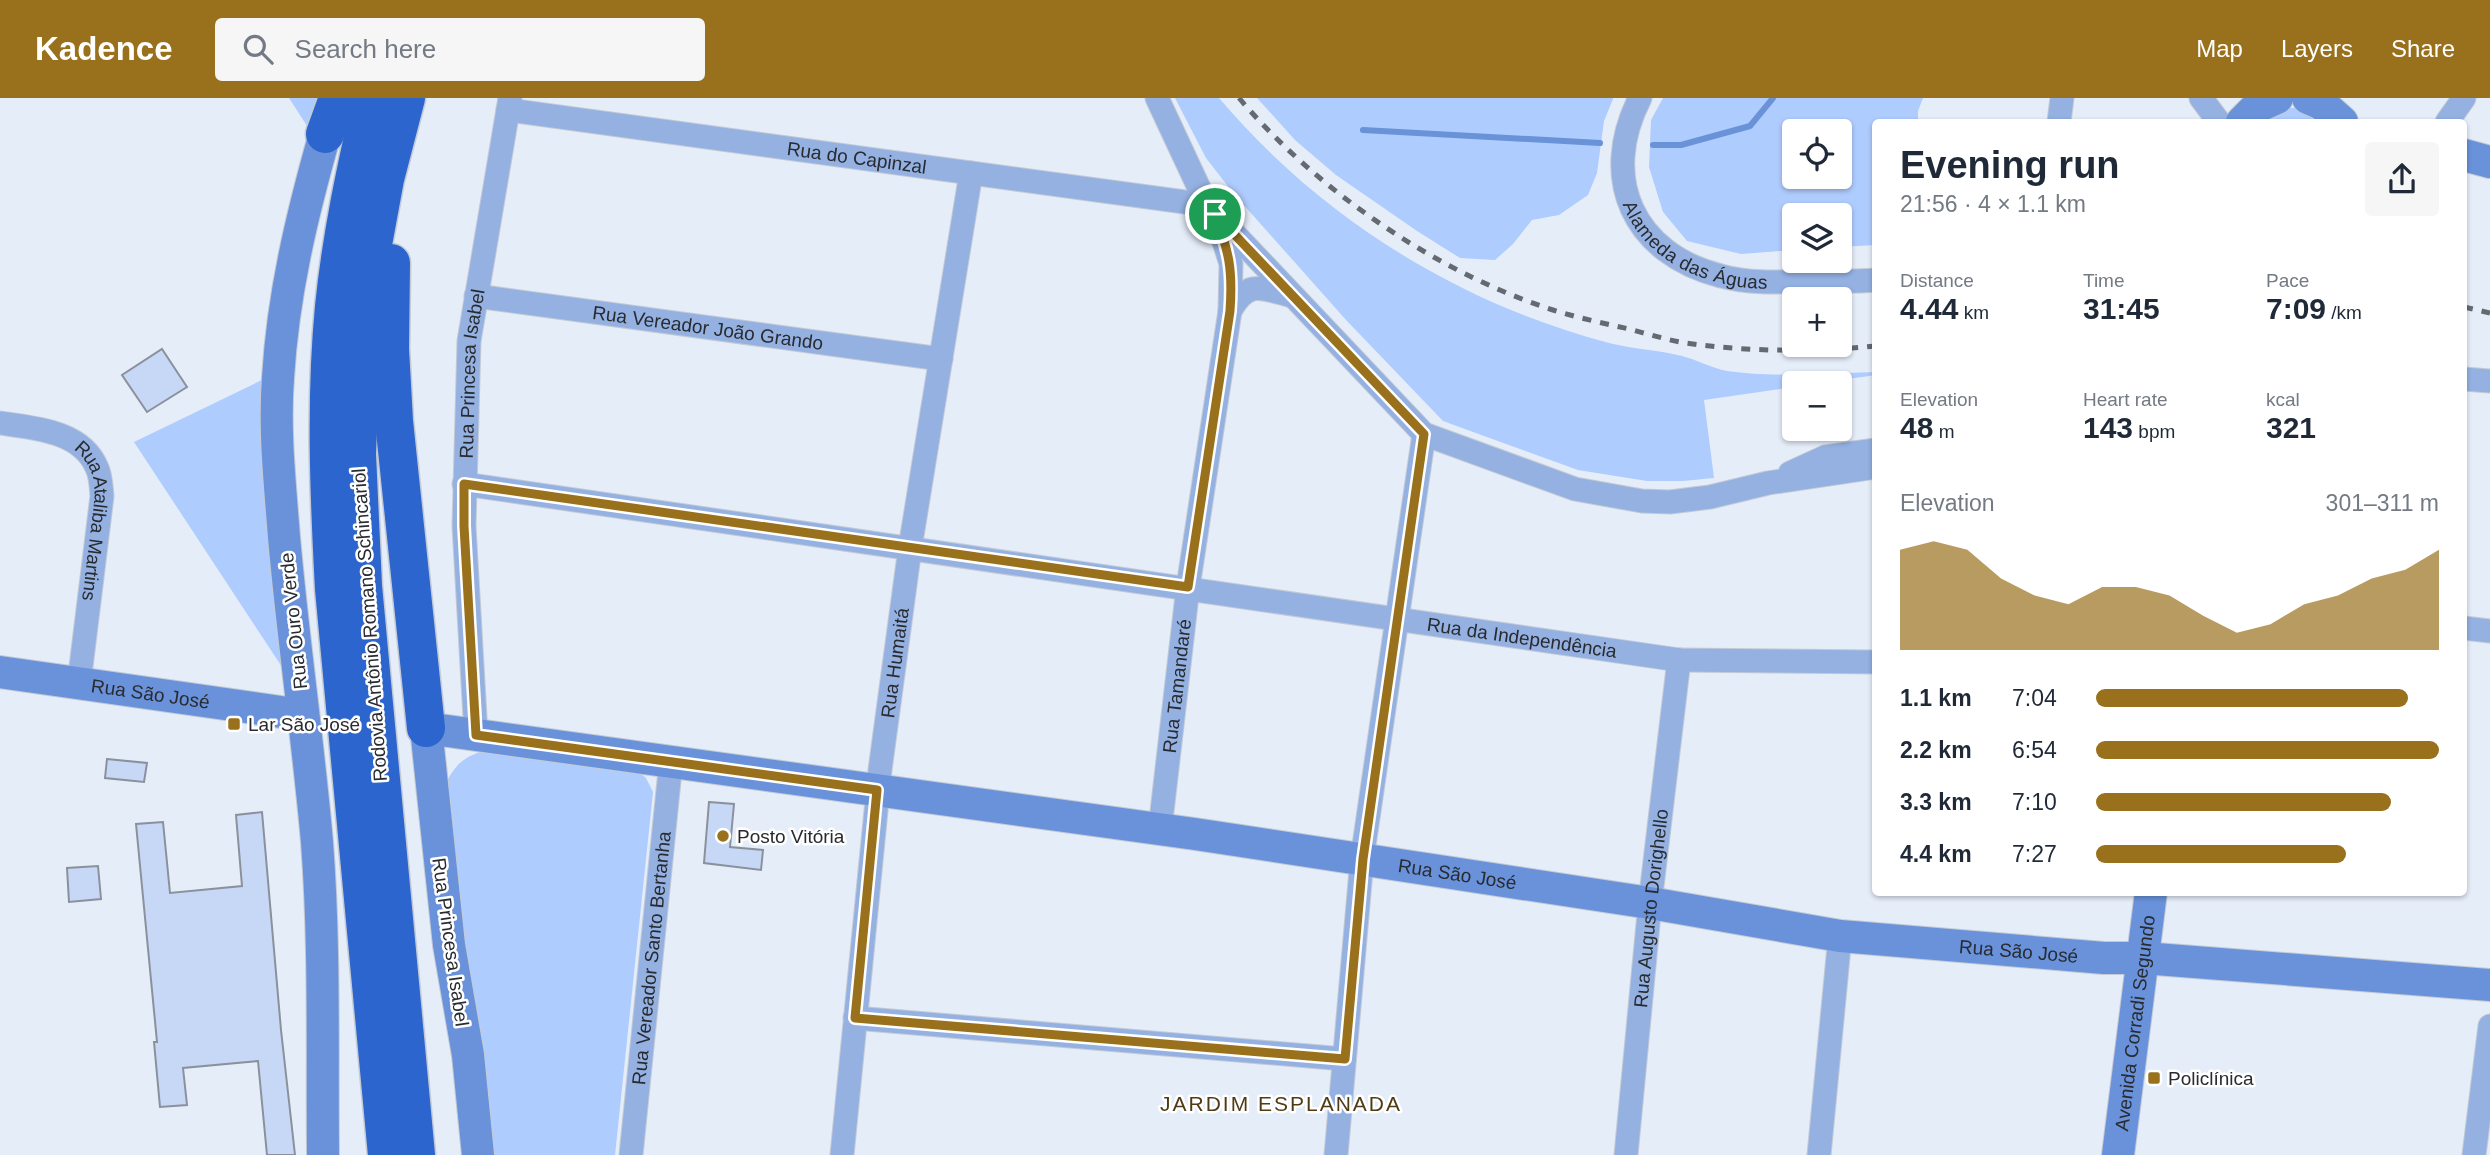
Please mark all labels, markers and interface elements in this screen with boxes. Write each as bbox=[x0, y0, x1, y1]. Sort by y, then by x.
search box bbox=[215, 18, 705, 81]
text: Kadence bbox=[35, 30, 173, 67]
icon: search bbox=[239, 30, 277, 68]
text: Search here bbox=[295, 34, 436, 64]
text: Map bbox=[2196, 35, 2243, 62]
text: Layers bbox=[2281, 35, 2353, 62]
text: Share bbox=[2391, 35, 2455, 62]
map controls bbox=[1782, 119, 1852, 441]
button: locate bbox=[1782, 119, 1852, 189]
street label: Rua do Capinzal bbox=[786, 138, 928, 178]
button: share bbox=[2365, 142, 2439, 216]
text: Evening run bbox=[1900, 144, 2120, 186]
pin bbox=[1185, 184, 1245, 244]
text: 21:56 · 4 × 1.1 km bbox=[1900, 191, 2086, 217]
icon: arrive bbox=[1196, 195, 1234, 233]
street label: Alameda das Águas bbox=[1619, 197, 1768, 293]
button: layers bbox=[1782, 203, 1852, 273]
text: Distance bbox=[1900, 270, 1974, 291]
text: Time bbox=[2083, 270, 2125, 291]
text: Pace bbox=[2266, 270, 2309, 291]
street label: Rua Princesa Isabel bbox=[456, 287, 489, 459]
button: + bbox=[1782, 287, 1852, 357]
text: 4.44 bbox=[1900, 292, 1958, 325]
text: 31:45 bbox=[2083, 292, 2160, 325]
text: 7:09 bbox=[2266, 292, 2326, 325]
street label: Rua Vereador João Grando bbox=[591, 302, 824, 354]
text: km bbox=[1958, 302, 1989, 323]
text: /km bbox=[2326, 302, 2362, 323]
button: − bbox=[1782, 371, 1852, 441]
text: Elevation bbox=[1900, 389, 1978, 410]
text: Heart rate bbox=[2083, 389, 2167, 410]
text: kcal bbox=[2266, 389, 2300, 410]
text: 48 bbox=[1900, 411, 1933, 444]
text: 143 bbox=[2083, 411, 2133, 444]
text: 321 bbox=[2266, 411, 2316, 444]
text: m bbox=[1933, 421, 1954, 442]
text: bpm bbox=[2133, 421, 2175, 442]
street label: Rua Ataliba Martins bbox=[71, 436, 112, 602]
street label: Rodovia Antônio Romano Schincariol bbox=[348, 468, 391, 782]
text: Elevation bbox=[1900, 490, 1995, 516]
text: 301–311 m bbox=[2326, 490, 2439, 516]
street label: Rua Ouro Verde bbox=[276, 552, 311, 690]
street label: Rua Humaitá bbox=[877, 606, 913, 719]
street label: Rua da Independência bbox=[1426, 614, 1619, 662]
street label: Rua Tamandaré bbox=[1159, 618, 1195, 754]
street label: Rua São José bbox=[90, 675, 211, 713]
text: 1.1 km bbox=[1900, 685, 1972, 711]
text: 7:04 bbox=[2012, 685, 2057, 711]
place label: Lar São José bbox=[248, 714, 360, 735]
marker: Lar São José bbox=[226, 716, 242, 732]
text: 2.2 km bbox=[1900, 737, 1972, 763]
text: 6:54 bbox=[2012, 737, 2057, 763]
text: 3.3 km bbox=[1900, 789, 1972, 815]
text: 7:10 bbox=[2012, 789, 2057, 815]
street label: Rua Augusto Dorighello bbox=[1630, 808, 1672, 1009]
place label: Posto Vitória bbox=[737, 826, 845, 847]
marker: Posto Vitória bbox=[715, 828, 731, 844]
street label: Rua Vereador Santo Bertanha bbox=[628, 830, 675, 1086]
text: 4.4 km bbox=[1900, 841, 1972, 867]
text: 7:27 bbox=[2012, 841, 2057, 867]
street label: Rua São José bbox=[1397, 855, 1518, 894]
street label: Rua Princesa Isabel bbox=[428, 856, 473, 1028]
street label: Avenida Corradi Segundo bbox=[2111, 914, 2159, 1132]
street label: Rua São José bbox=[1958, 936, 2079, 967]
place label: Policlínica bbox=[2168, 1068, 2254, 1089]
marker: Policlínica bbox=[2146, 1070, 2162, 1086]
district label: JARDIM ESPLANADA bbox=[1160, 1092, 1402, 1115]

